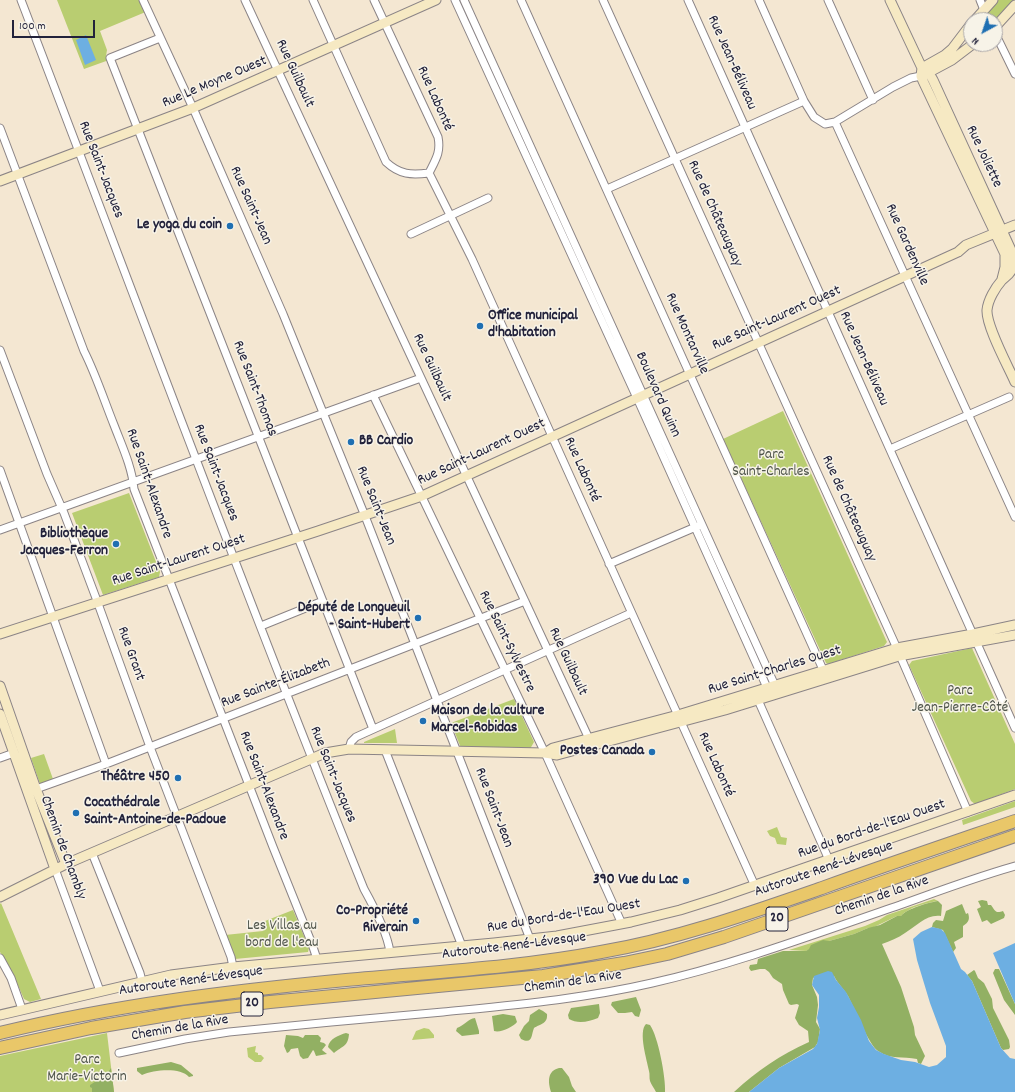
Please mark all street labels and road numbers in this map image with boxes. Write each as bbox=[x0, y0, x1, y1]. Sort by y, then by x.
street label: Rue Jean-Béliveau bbox=[702, 13, 760, 113]
street label: Rue Guilbault bbox=[270, 37, 318, 111]
street label: Rue Le Moyne Ouest bbox=[160, 53, 270, 113]
street label: Rue Labonté bbox=[412, 64, 456, 134]
street label: Rue Saint-Jacques bbox=[73, 119, 127, 221]
street label: Rue Joliette bbox=[961, 123, 1005, 191]
street label: Rue de Châteauguay bbox=[683, 158, 745, 270]
street label: Rue Saint-Jean bbox=[225, 164, 275, 248]
street label: Rue Gardenville bbox=[880, 201, 932, 289]
street label: Rue Saint-Laurent Ouest bbox=[710, 283, 844, 355]
street label: Rue Montarville bbox=[660, 291, 712, 377]
street label: Rue Jean-Béliveau bbox=[834, 309, 892, 409]
street label: Rue Guilbault bbox=[407, 331, 455, 405]
street label: Rue Saint-Thomas bbox=[228, 339, 280, 439]
street label: Boulevard Quinn bbox=[630, 350, 684, 440]
street label: Rue Saint-Laurent Ouest bbox=[415, 415, 549, 491]
street label: Rue Saint-Jacques bbox=[188, 422, 242, 524]
street label: Rue Saint-Alexandre bbox=[121, 427, 175, 541]
street label: Rue Labonté bbox=[559, 435, 603, 505]
street label: Rue de Châteauguay bbox=[817, 453, 879, 565]
street label: Rue Saint-Jean bbox=[351, 464, 399, 548]
street label: Rue Saint-Laurent Ouest bbox=[110, 531, 248, 591]
street label: Rue Saint-Sylvestre bbox=[474, 588, 538, 696]
street label: Rue Grant bbox=[112, 624, 148, 684]
street label: Rue Guilbault bbox=[543, 625, 591, 699]
street label: Rue Saint-Charles Ouest bbox=[706, 642, 844, 700]
street label: Rue Sainte-Élizabeth bbox=[219, 655, 333, 713]
street label: Rue Saint-Jacques bbox=[304, 724, 360, 826]
street label: Rue Saint-Alexandre bbox=[234, 729, 292, 843]
street label: Rue Labonté bbox=[693, 730, 737, 800]
street label: Rue Saint-Jean bbox=[470, 766, 516, 850]
street label: Chemin de Chambly bbox=[35, 794, 89, 902]
street label: Rue du Bord-de-l'Eau Ouest bbox=[796, 796, 948, 864]
street label: Autoroute René-Lévesque bbox=[752, 838, 896, 902]
street label: Chemin de la Rive bbox=[833, 872, 931, 922]
street label: Rue du Bord-de-l'Eau Ouest bbox=[486, 896, 642, 938]
road number: 20 bbox=[766, 907, 788, 931]
street label: Autoroute René-Lévesque bbox=[441, 929, 587, 965]
street label: Autoroute René-Lévesque bbox=[118, 963, 264, 1001]
street label: Chemin de la Rive bbox=[523, 967, 623, 999]
road number: 20 bbox=[241, 992, 263, 1016]
street label: Chemin de la Rive bbox=[130, 1012, 230, 1046]

